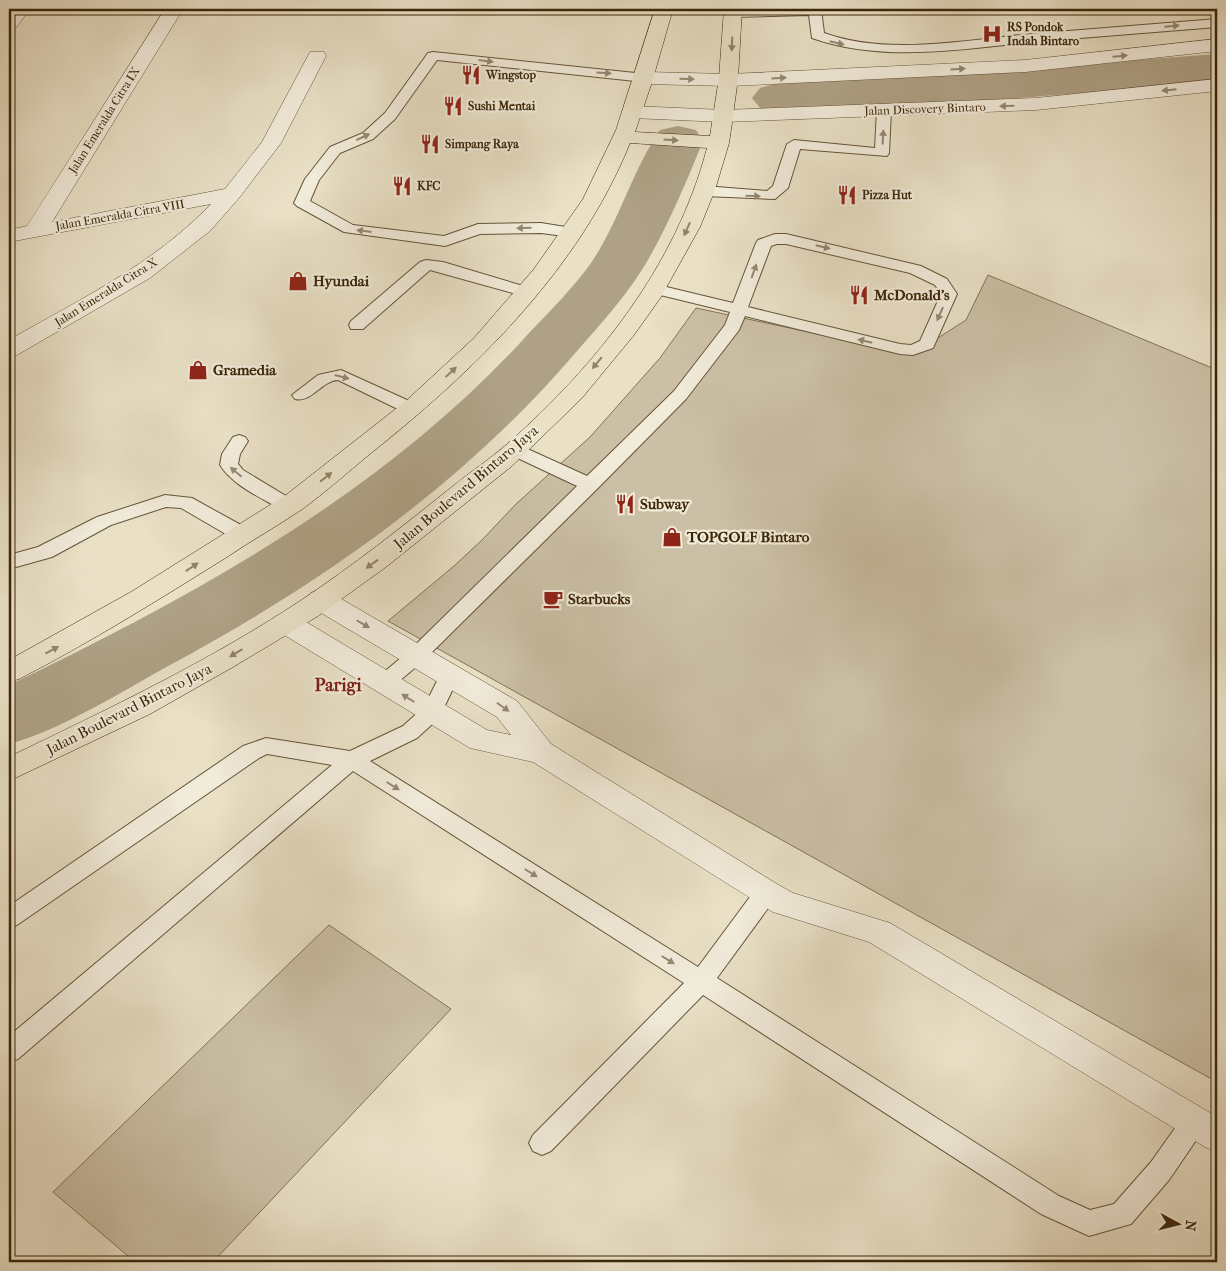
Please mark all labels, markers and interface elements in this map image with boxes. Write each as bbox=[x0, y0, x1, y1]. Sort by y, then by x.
place label: RS Pondok Indah Bintaro bbox=[1007, 20, 1079, 48]
one-way arrow bbox=[1165, 22, 1181, 30]
hospital icon: RS Pondok Indah Bintaro bbox=[981, 23, 1003, 45]
one-way arrow bbox=[727, 37, 735, 53]
one-way arrow bbox=[830, 39, 845, 47]
one-way arrow bbox=[1113, 52, 1129, 60]
one-way arrow bbox=[479, 57, 495, 65]
street label: Jalan Emeralda Citra IX bbox=[65, 64, 143, 177]
restaurant icon: Wingstop bbox=[460, 64, 482, 86]
one-way arrow bbox=[951, 64, 967, 72]
place label: Wingstop bbox=[485, 68, 536, 83]
one-way arrow bbox=[597, 69, 613, 77]
one-way arrow bbox=[771, 73, 787, 81]
one-way arrow bbox=[680, 75, 696, 83]
one-way arrow bbox=[1160, 86, 1176, 94]
restaurant icon: Sushi Mentai bbox=[442, 95, 464, 117]
place label: Sushi Mentai bbox=[468, 99, 536, 113]
street label: Jalan Discovery Bintaro bbox=[863, 100, 986, 118]
one-way arrow bbox=[999, 102, 1015, 110]
one-way arrow bbox=[879, 129, 887, 145]
one-way arrow bbox=[356, 133, 370, 141]
restaurant icon: Simpang Raya bbox=[419, 133, 441, 155]
place label: Simpang Raya bbox=[445, 137, 519, 152]
one-way arrow bbox=[663, 137, 679, 145]
restaurant icon: KFC bbox=[391, 175, 413, 197]
place label: KFC bbox=[417, 179, 440, 193]
restaurant icon: Pizza Hut bbox=[836, 184, 858, 206]
place label: Pizza Hut bbox=[862, 188, 913, 202]
one-way arrow bbox=[745, 192, 761, 200]
street label: Jalan Emeralda Citra VIII bbox=[53, 197, 186, 233]
one-way arrow bbox=[683, 222, 691, 236]
one-way arrow bbox=[515, 225, 531, 233]
one-way arrow bbox=[356, 227, 372, 235]
one-way arrow bbox=[815, 243, 830, 251]
street label: Jalan Emeralda Citra X bbox=[51, 254, 160, 330]
one-way arrow bbox=[750, 263, 758, 278]
shop icon: Hyundai bbox=[287, 270, 309, 292]
place label: Hyundai bbox=[313, 272, 370, 290]
restaurant icon: McDonald's bbox=[848, 284, 870, 306]
place label: McDonald's bbox=[873, 286, 950, 304]
one-way arrow bbox=[935, 307, 943, 322]
one-way arrow bbox=[858, 337, 873, 345]
one-way arrow bbox=[592, 357, 603, 370]
shop icon: Gramedia bbox=[187, 359, 209, 381]
place label: Gramedia bbox=[213, 361, 277, 379]
one-way arrow bbox=[444, 366, 456, 378]
one-way arrow bbox=[334, 373, 350, 381]
street label: Jalan Boulevard Bintaro Jaya bbox=[389, 421, 543, 553]
one-way arrow bbox=[230, 466, 243, 477]
one-way arrow bbox=[319, 471, 332, 482]
restaurant icon: Subway bbox=[614, 493, 636, 515]
place label: Subway bbox=[640, 495, 690, 513]
shop icon: TOPGOLF Bintaro bbox=[661, 526, 683, 548]
place label: TOPGOLF Bintaro bbox=[686, 528, 810, 546]
one-way arrow bbox=[365, 559, 379, 569]
one-way arrow bbox=[185, 563, 198, 572]
cafe icon: Starbucks bbox=[542, 588, 564, 610]
place label: Starbucks bbox=[568, 590, 631, 608]
one-way arrow bbox=[356, 620, 369, 629]
one-way arrow bbox=[45, 646, 59, 654]
one-way arrow bbox=[229, 648, 242, 657]
street label: Jalan Boulevard Bintaro Jaya bbox=[42, 659, 216, 759]
district label: Parigi bbox=[315, 675, 362, 696]
one-way arrow bbox=[401, 693, 414, 702]
one-way arrow bbox=[496, 702, 510, 712]
one-way arrow bbox=[387, 782, 400, 791]
one-way arrow bbox=[524, 869, 537, 878]
one-way arrow bbox=[661, 955, 675, 965]
north arrow bbox=[1154, 1198, 1204, 1248]
text: N bbox=[1181, 1219, 1199, 1232]

